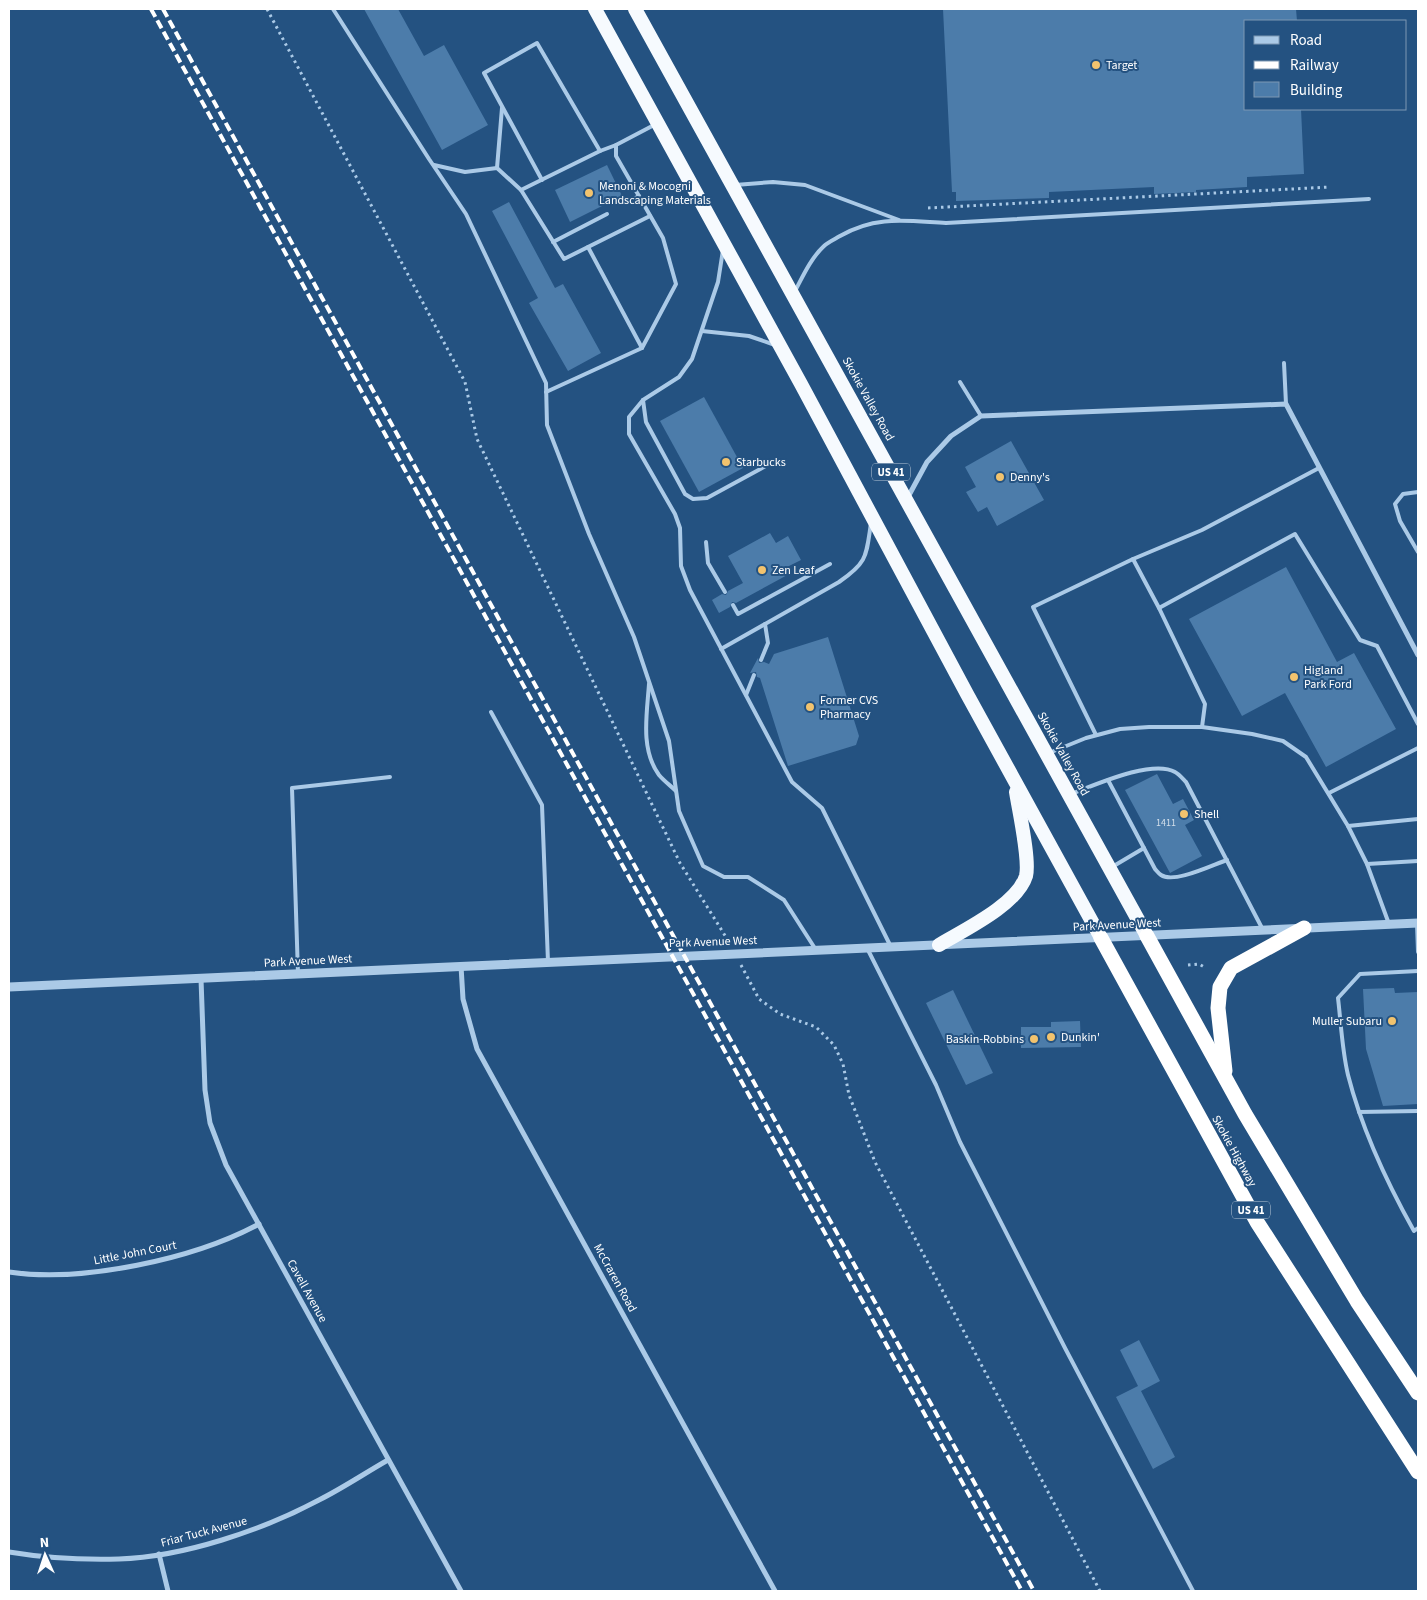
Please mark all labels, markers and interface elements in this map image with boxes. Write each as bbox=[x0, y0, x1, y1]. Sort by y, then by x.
legend bbox=[1244, 20, 1407, 110]
text: Road bbox=[1290, 30, 1322, 51]
text: Railway bbox=[1290, 55, 1339, 76]
place label: Target bbox=[1106, 57, 1137, 74]
marker: Target bbox=[1090, 59, 1102, 71]
text: Building bbox=[1290, 80, 1343, 101]
place label: Menoni & Mocogni Landscaping Materials bbox=[599, 178, 711, 209]
marker: Menoni & Mocogni Landscaping Materials bbox=[583, 187, 595, 199]
street label: Skokie Valley Road bbox=[838, 354, 898, 444]
place label: Starbucks bbox=[736, 454, 786, 471]
marker: Starbucks bbox=[720, 456, 732, 468]
road number: US 41 bbox=[872, 464, 910, 481]
place label: Denny's bbox=[1010, 469, 1050, 486]
marker: Denny's bbox=[994, 471, 1006, 483]
place label: Zen Leaf bbox=[772, 562, 815, 579]
marker: Zen Leaf bbox=[756, 564, 768, 576]
place label: Higland Park Ford bbox=[1304, 662, 1352, 693]
marker: Higland Park Ford bbox=[1288, 671, 1300, 683]
place label: Former CVS Pharmacy bbox=[820, 692, 878, 723]
marker: Former CVS Pharmacy bbox=[804, 701, 816, 713]
street label: Skokie Valley Road bbox=[1033, 709, 1093, 799]
place label: Shell bbox=[1194, 806, 1219, 823]
marker: Shell bbox=[1178, 808, 1190, 820]
house number: 1411 bbox=[1156, 816, 1176, 830]
street label: Park Avenue West bbox=[1072, 914, 1162, 936]
street label: Park Avenue West bbox=[669, 932, 757, 952]
street label: Park Avenue West bbox=[263, 950, 353, 972]
place label: Muller Subaru bbox=[1312, 1013, 1382, 1030]
marker: Muller Subaru bbox=[1386, 1015, 1398, 1027]
place label: Dunkin' bbox=[1061, 1029, 1100, 1046]
place label: Baskin-Robbins bbox=[946, 1031, 1024, 1048]
marker: Dunkin' bbox=[1045, 1031, 1057, 1043]
marker: Baskin-Robbins bbox=[1028, 1033, 1040, 1045]
street label: Skokie Highway bbox=[1207, 1112, 1261, 1190]
road number: US 41 bbox=[1232, 1202, 1270, 1218]
street label: Little John Court bbox=[92, 1237, 178, 1269]
street label: McCraren Road bbox=[589, 1241, 641, 1315]
street label: Cavell Avenue bbox=[283, 1256, 331, 1326]
street label: Friar Tuck Avenue bbox=[159, 1512, 249, 1552]
north arrow bbox=[20, 1530, 70, 1580]
text: N bbox=[39, 1533, 50, 1553]

